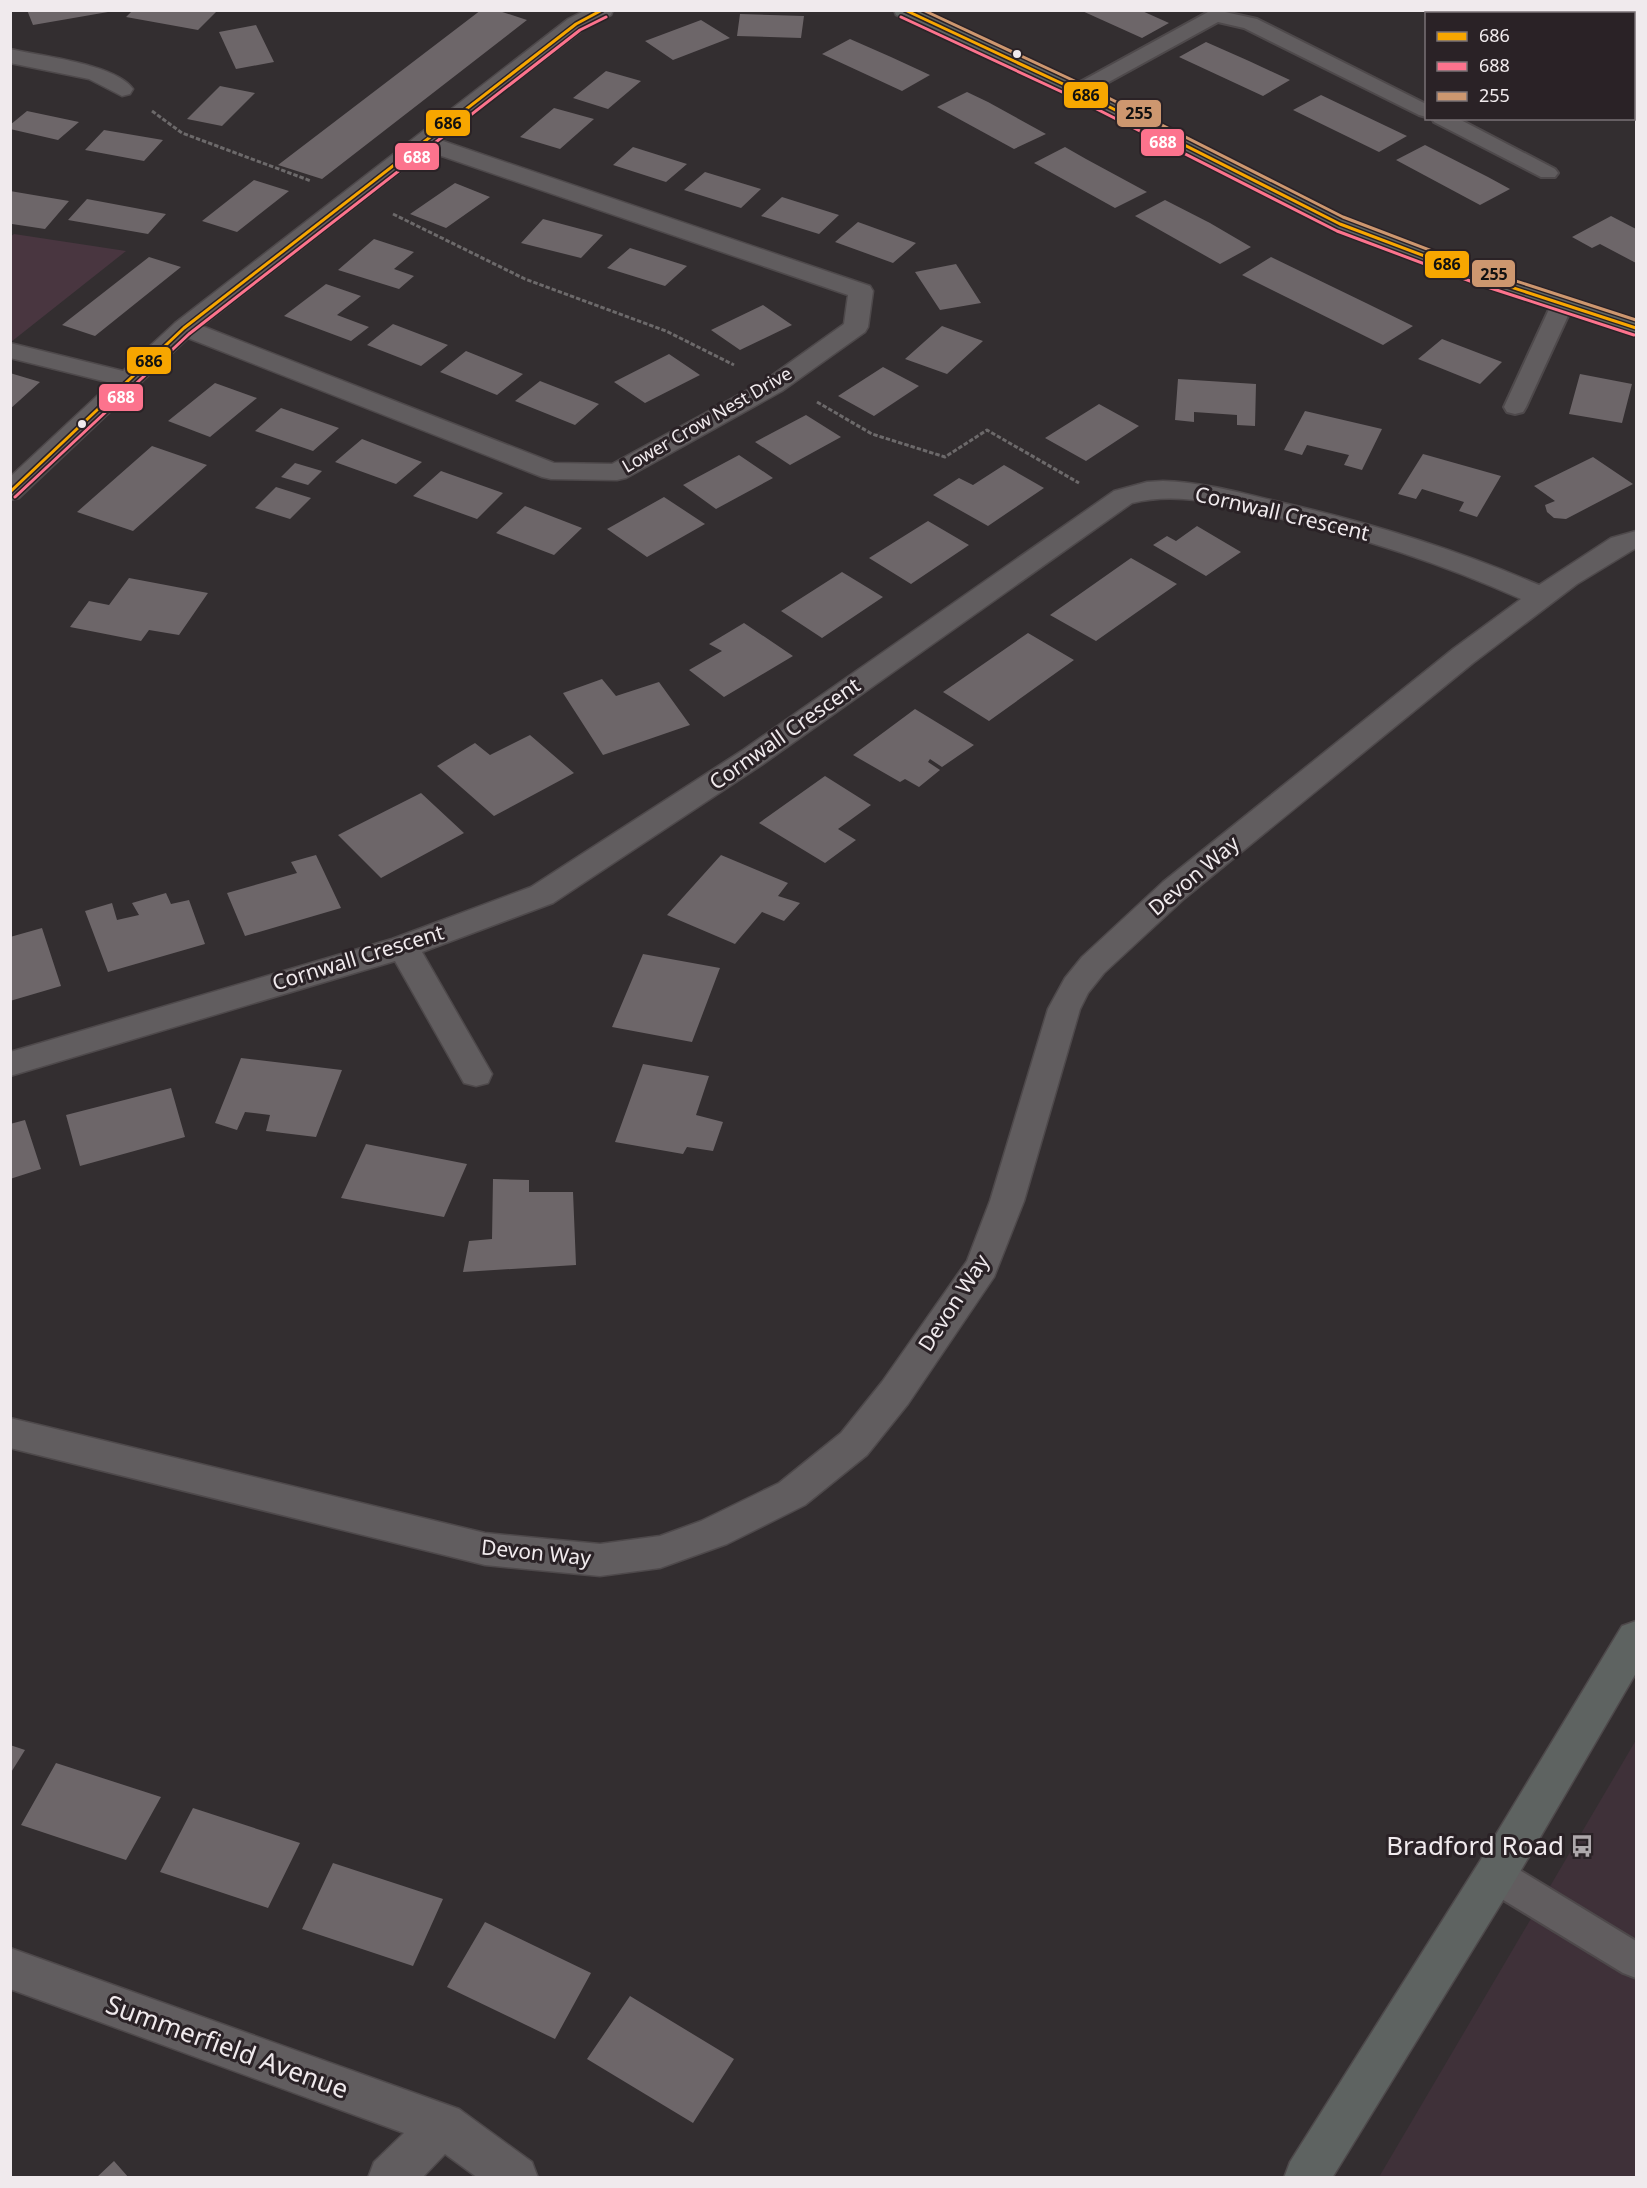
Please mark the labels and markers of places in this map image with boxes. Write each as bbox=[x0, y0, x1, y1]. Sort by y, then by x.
unlabelled marker bbox=[1011, 48, 1023, 60]
unlabelled marker bbox=[76, 418, 88, 430]
place label: Bradford Road bbox=[1386, 1827, 1564, 1863]
bus stop icon: Bradford Road bbox=[1569, 1833, 1595, 1859]

